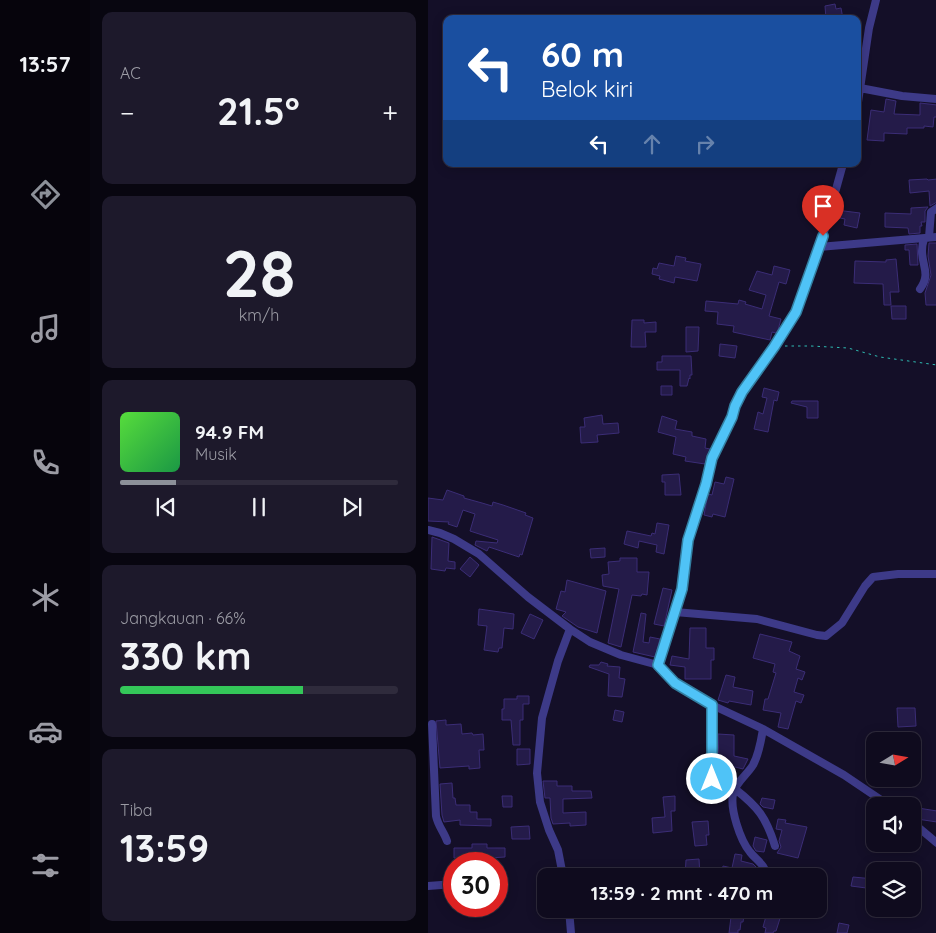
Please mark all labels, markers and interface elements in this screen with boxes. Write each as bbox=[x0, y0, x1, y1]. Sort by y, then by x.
text: 60 m bbox=[541, 32, 624, 76]
icon: left bbox=[458, 35, 523, 100]
text: 13:57 bbox=[19, 50, 71, 78]
text: AC bbox=[120, 63, 141, 83]
text: Belok kiri bbox=[541, 75, 633, 103]
text: 21.5° bbox=[217, 87, 300, 135]
text: − bbox=[120, 95, 135, 130]
text: + bbox=[382, 95, 398, 130]
icon: left bbox=[585, 130, 613, 158]
icon: ahead bbox=[638, 130, 666, 158]
icon: right bbox=[691, 130, 719, 158]
icon: directions bbox=[28, 177, 63, 212]
pin bbox=[802, 185, 844, 236]
icon: arrive bbox=[809, 192, 837, 220]
text: 28 bbox=[223, 232, 295, 313]
text: km/h bbox=[239, 305, 279, 325]
icon: music bbox=[28, 311, 63, 346]
text: 94.9 FM bbox=[195, 420, 264, 444]
text: Musik bbox=[195, 444, 237, 464]
icon: phone bbox=[28, 445, 63, 480]
icon: previous bbox=[152, 493, 180, 521]
icon: pause bbox=[245, 493, 273, 521]
icon: next bbox=[338, 493, 366, 521]
icon: climate bbox=[28, 580, 63, 615]
text: Jangkauan · 66% bbox=[120, 608, 246, 628]
text: 330 km bbox=[120, 632, 251, 680]
icon: car bbox=[28, 714, 63, 749]
north arrow bbox=[866, 732, 920, 788]
map controls bbox=[866, 732, 921, 917]
position arrow bbox=[685, 752, 737, 804]
button: sound bbox=[866, 797, 921, 852]
text: Tiba bbox=[120, 800, 152, 820]
text: 13:59 bbox=[120, 824, 209, 872]
icon: filters bbox=[28, 848, 63, 883]
speed limit sign: 30 bbox=[443, 852, 508, 917]
button: layers bbox=[866, 862, 921, 917]
text: 13:59 · 2 mnt · 470 m bbox=[591, 881, 773, 905]

